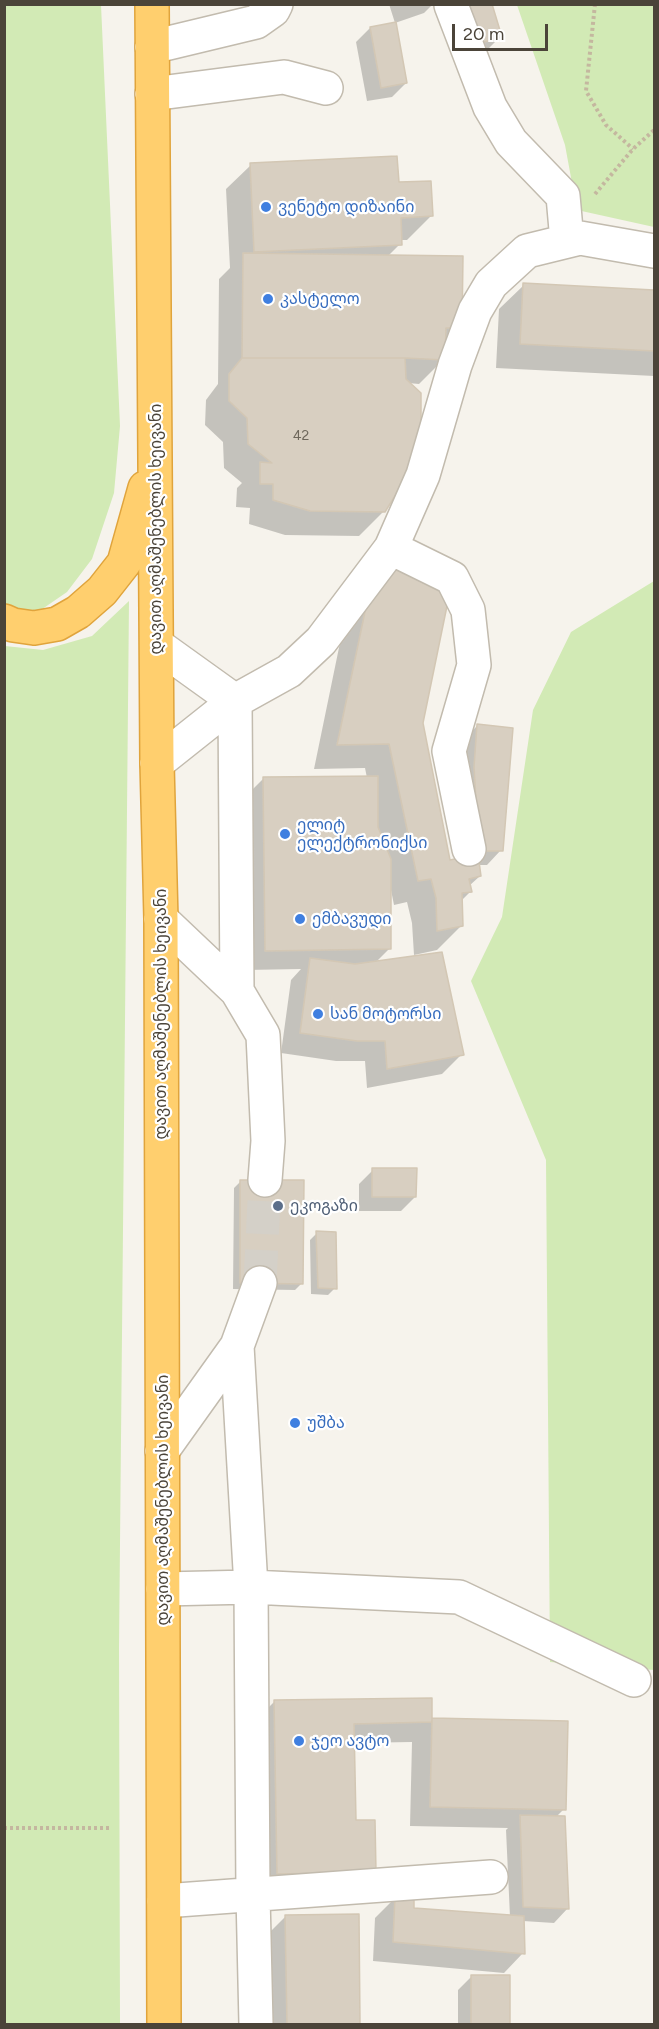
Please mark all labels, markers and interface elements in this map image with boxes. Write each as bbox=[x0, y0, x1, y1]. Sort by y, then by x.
scale bar bbox=[455, 12, 551, 50]
text: 20 m bbox=[463, 23, 504, 45]
place label: ვენეტო დიზაინი bbox=[278, 197, 414, 217]
marker: ვენეტო დიზაინი bbox=[259, 200, 273, 214]
place label: კასტელო bbox=[280, 289, 360, 309]
marker: კასტელო bbox=[261, 292, 275, 306]
street label: დავით აღმაშენებლის ხეივანი bbox=[146, 403, 166, 655]
house number: 42 bbox=[293, 428, 309, 444]
place label: ელიტ ელექტრონიქსი bbox=[297, 815, 427, 853]
marker: ელიტ ელექტრონიქსი bbox=[278, 827, 292, 841]
street label: დავით აღმაშენებლის ხეივანი bbox=[151, 888, 171, 1140]
place label: ემბავუდი bbox=[312, 909, 391, 929]
marker: ემბავუდი bbox=[293, 912, 307, 926]
place label: სან მოტორსი bbox=[330, 1004, 441, 1024]
marker: სან მოტორსი bbox=[311, 1007, 325, 1021]
place label: ეკოგაზი bbox=[290, 1196, 358, 1216]
marker: ეკოგაზი bbox=[271, 1199, 285, 1213]
street label: დავით აღმაშენებლის ხეივანი bbox=[153, 1374, 173, 1626]
place label: უშბა bbox=[307, 1413, 345, 1433]
marker: უშბა bbox=[288, 1416, 302, 1430]
place label: ჯეო ავტო bbox=[311, 1731, 389, 1751]
marker: ჯეო ავტო bbox=[292, 1734, 306, 1748]

